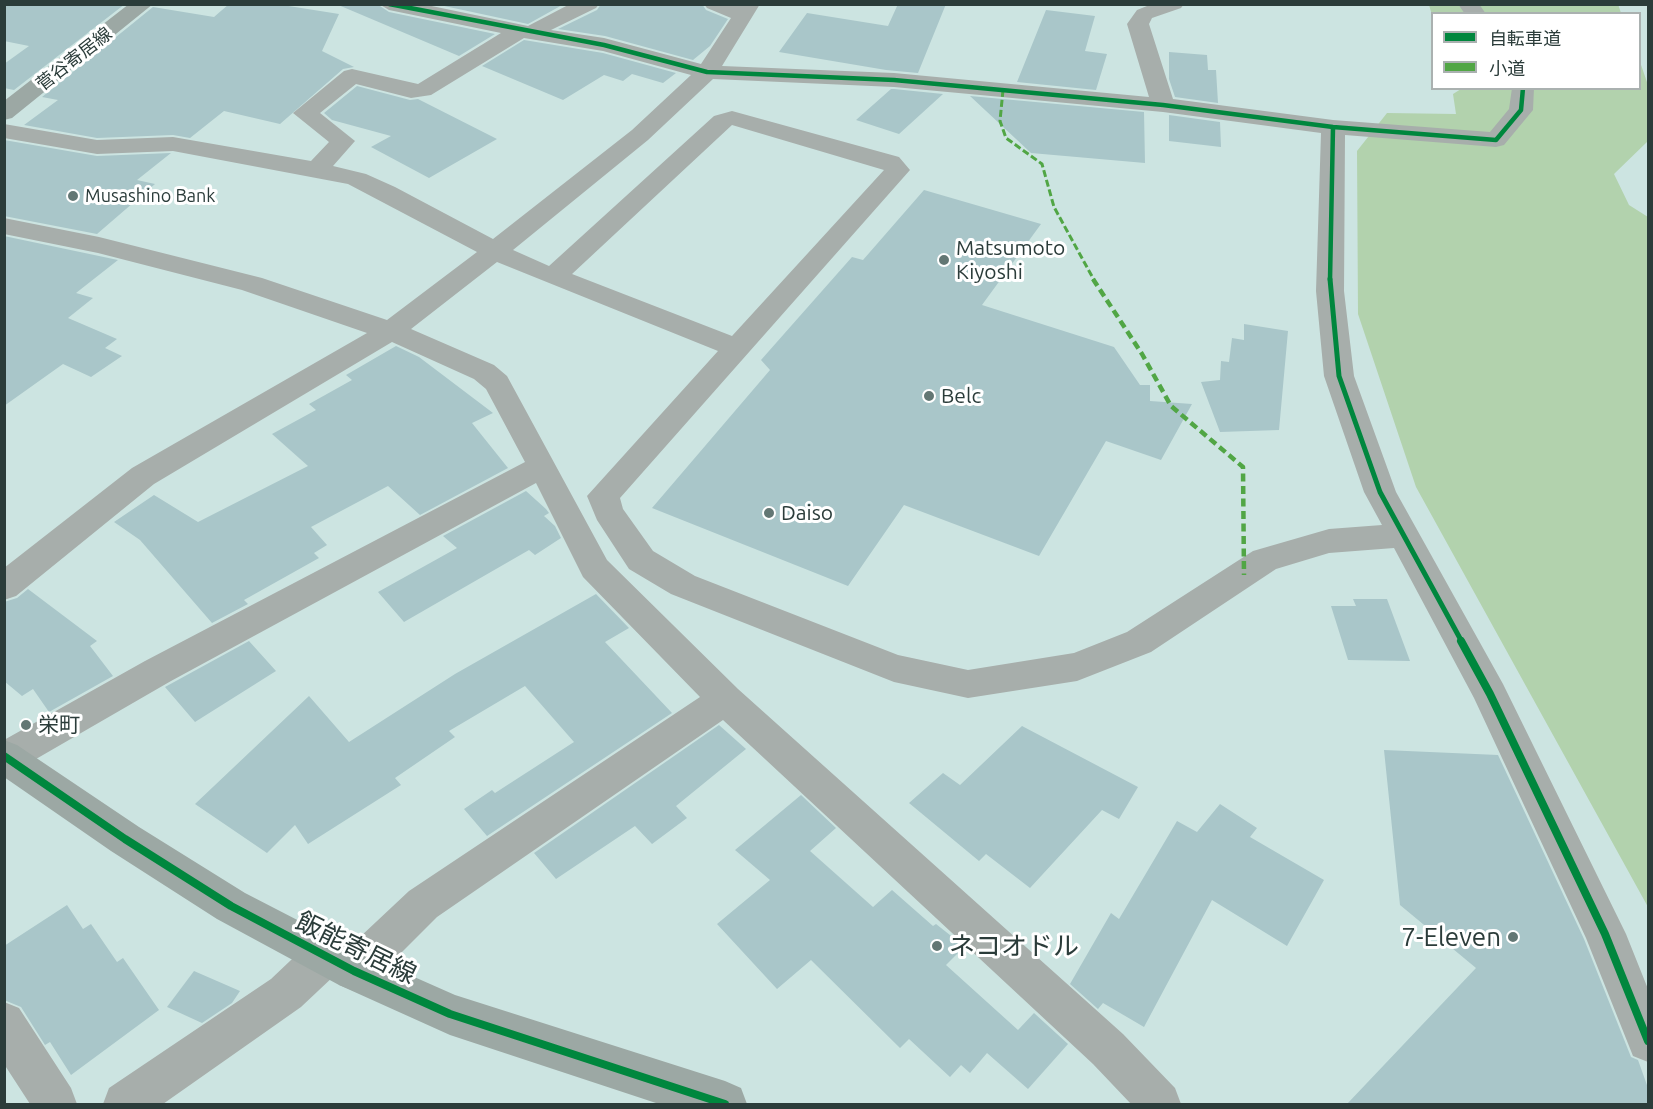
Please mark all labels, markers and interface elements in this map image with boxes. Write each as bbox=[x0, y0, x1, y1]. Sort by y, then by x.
legend bbox=[1431, 12, 1641, 90]
street label: 菅谷寄居線 bbox=[32, 23, 116, 95]
text: 自転車道 bbox=[1489, 28, 1561, 48]
text: 小道 bbox=[1489, 58, 1525, 78]
place label: Musashino Bank bbox=[85, 185, 215, 207]
marker: Musashino Bank bbox=[66, 189, 80, 203]
place label: Matsumoto Kiyoshi bbox=[956, 235, 1065, 285]
marker: Matsumoto Kiyoshi bbox=[937, 253, 951, 267]
place label: Belc bbox=[941, 383, 981, 409]
marker: Belc bbox=[922, 389, 936, 403]
place label: Daiso bbox=[781, 500, 833, 526]
marker: Daiso bbox=[762, 506, 776, 520]
place label: 栄町 bbox=[38, 712, 80, 738]
marker: 栄町 bbox=[19, 718, 33, 732]
street label: 飯能寄居線 bbox=[291, 905, 421, 991]
place label: 7-Eleven bbox=[1401, 921, 1501, 953]
place label: ネコオドル bbox=[949, 930, 1079, 962]
marker: 7-Eleven bbox=[1506, 930, 1520, 944]
marker: ネコオドル bbox=[930, 939, 944, 953]

